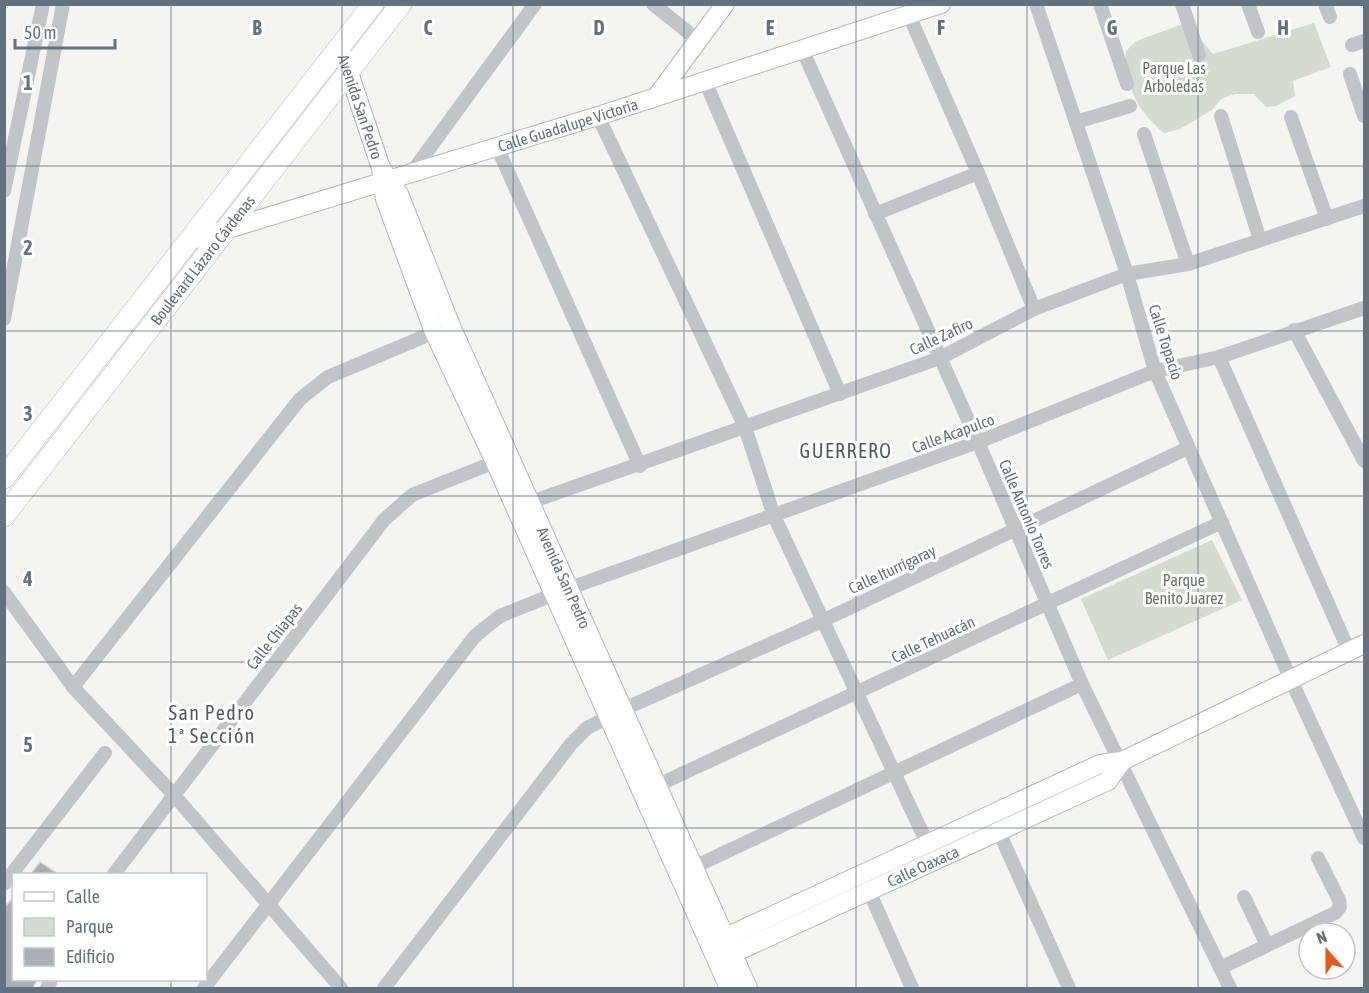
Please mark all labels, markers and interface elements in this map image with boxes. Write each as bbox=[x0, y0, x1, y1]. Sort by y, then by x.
scale bar bbox=[15, 12, 116, 50]
text: B bbox=[252, 16, 262, 39]
text: C bbox=[424, 16, 433, 39]
text: D bbox=[593, 16, 605, 39]
text: E bbox=[766, 16, 775, 39]
text: F bbox=[937, 16, 945, 39]
text: G bbox=[1107, 16, 1118, 39]
text: H bbox=[1277, 16, 1289, 39]
text: 50 m bbox=[24, 22, 56, 43]
street label: Avenida San Pedro bbox=[334, 52, 386, 161]
park label: Parque Las Arboledas bbox=[1142, 59, 1206, 95]
text: 1 bbox=[23, 71, 33, 94]
street label: Calle Guadalupe Victoria bbox=[496, 95, 640, 155]
street label: Boulevard Lázaro Cárdenas bbox=[147, 191, 259, 328]
text: 2 bbox=[23, 236, 33, 259]
street label: Calle Topacio bbox=[1144, 302, 1187, 382]
street label: Calle Zafiro bbox=[907, 314, 975, 358]
text: 3 bbox=[23, 402, 33, 425]
street label: Calle Acapulco bbox=[909, 410, 997, 457]
district label: GUERRERO bbox=[800, 439, 892, 462]
street label: Calle Antonio Torres bbox=[996, 457, 1058, 572]
street label: Avenida San Pedro bbox=[533, 524, 594, 631]
street label: Calle Iturrigaray bbox=[845, 541, 939, 598]
text: 4 bbox=[22, 567, 33, 590]
park label: Parque Benito Juarez bbox=[1145, 571, 1223, 607]
street label: Calle Chiapas bbox=[243, 599, 306, 673]
street label: Calle Tehuacán bbox=[889, 612, 977, 666]
district label: San Pedro 1ª Sección bbox=[168, 701, 256, 747]
text: 5 bbox=[23, 733, 33, 756]
street label: Calle Oaxaca bbox=[884, 842, 961, 890]
legend bbox=[12, 873, 207, 981]
text: Calle bbox=[66, 886, 100, 907]
text: Parque bbox=[66, 916, 114, 937]
north arrow bbox=[1297, 921, 1357, 981]
text: N bbox=[1314, 927, 1329, 947]
text: Edificio bbox=[66, 946, 115, 967]

